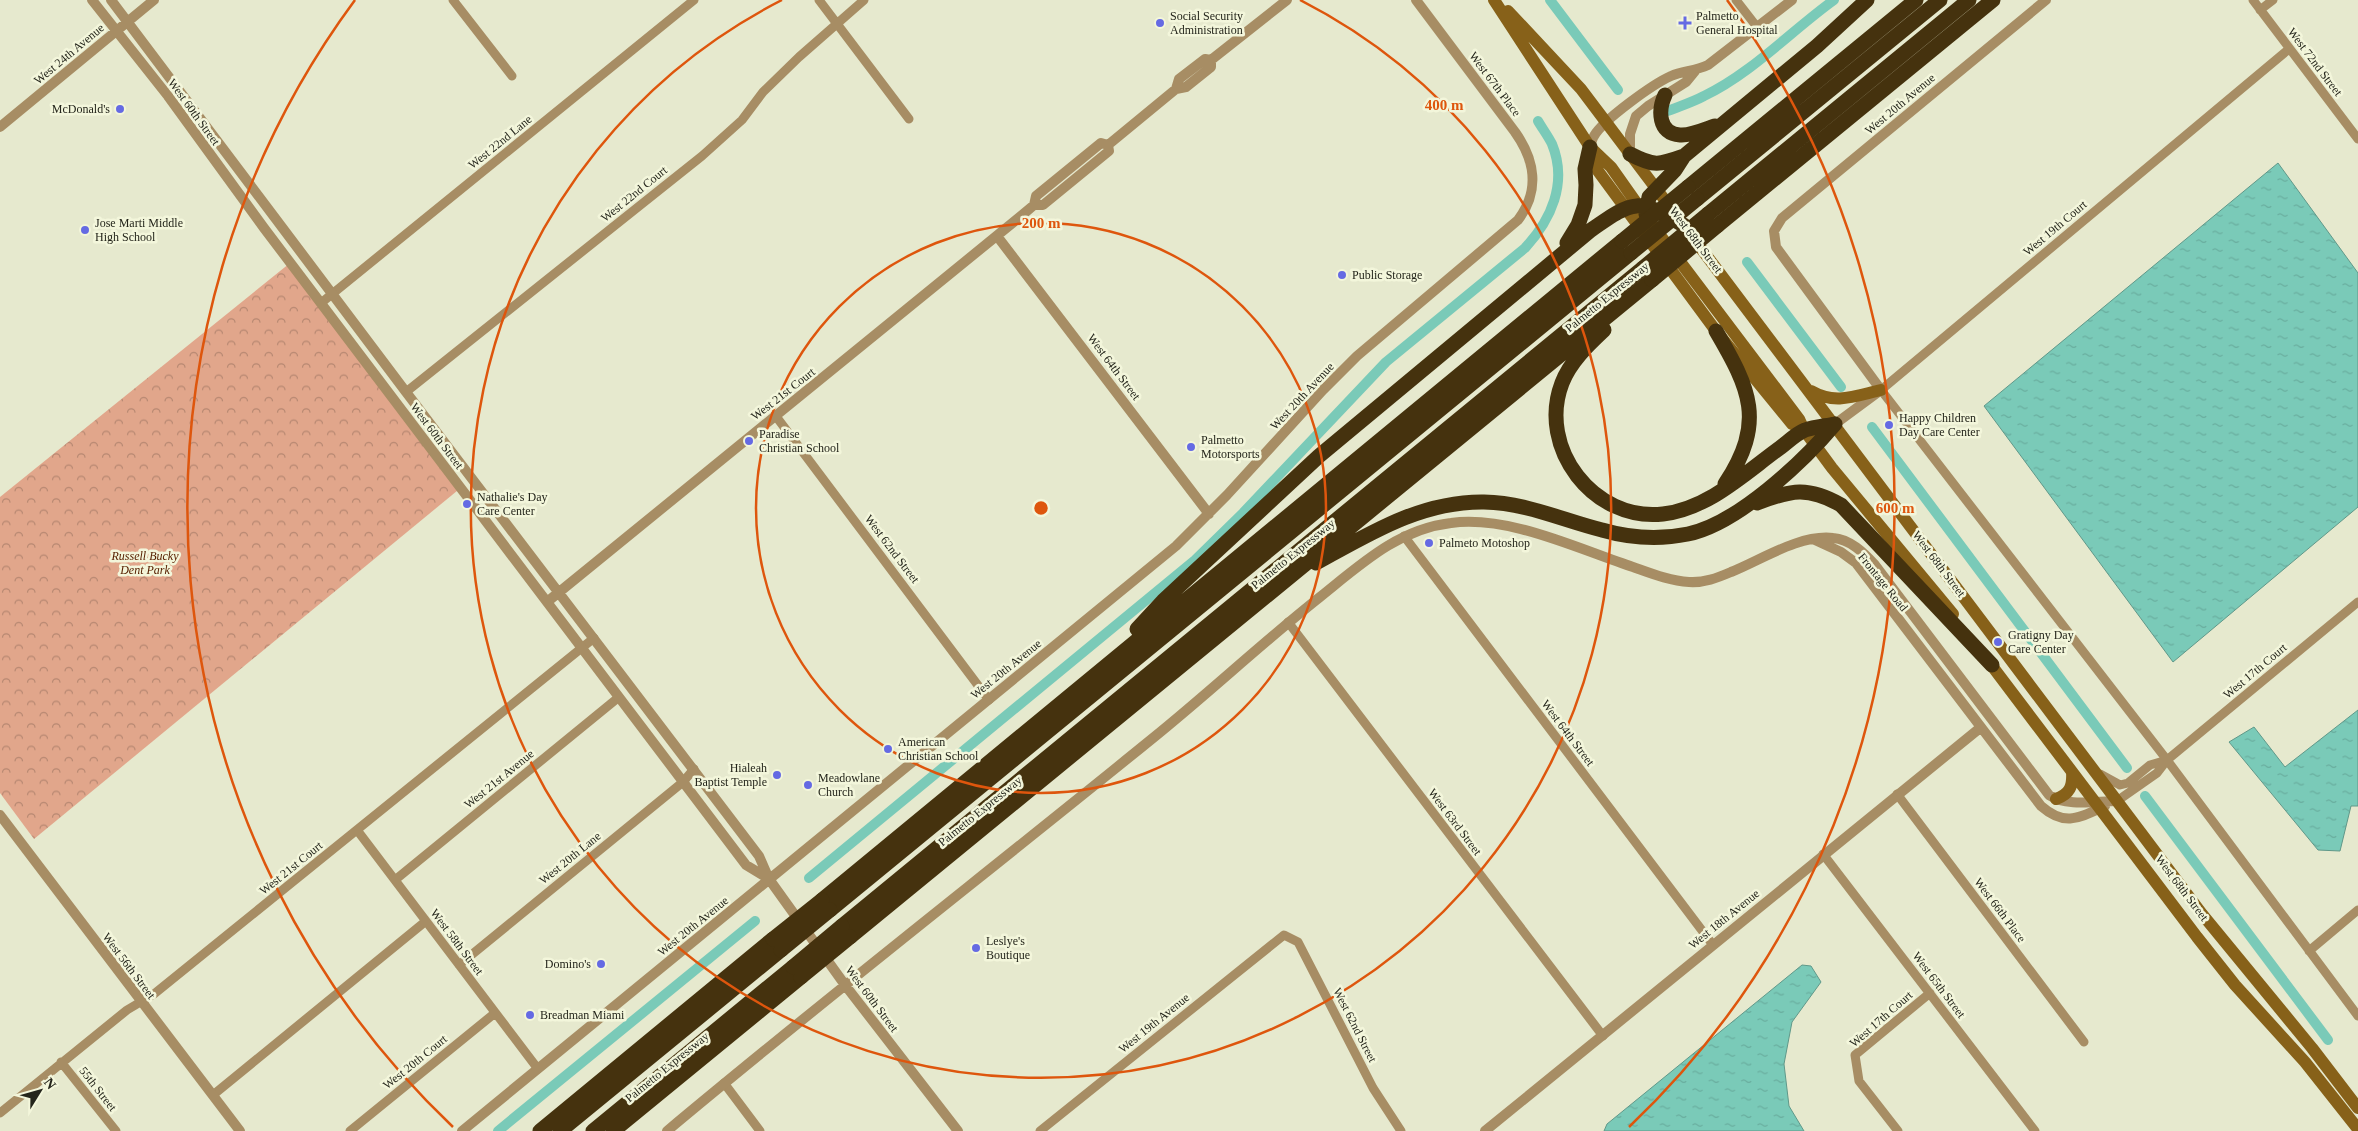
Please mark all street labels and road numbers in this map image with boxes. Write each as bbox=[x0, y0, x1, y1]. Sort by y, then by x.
street label: West 24th Avenue bbox=[31, 21, 107, 87]
street label: West 72nd Street bbox=[2285, 25, 2346, 99]
street label: West 67th Place bbox=[1466, 49, 1524, 119]
street label: West 20th Avenue bbox=[1862, 71, 1938, 137]
street label: West 60th Street bbox=[165, 76, 223, 149]
street label: West 22nd Lane bbox=[465, 112, 535, 172]
street label: West 22nd Court bbox=[598, 163, 670, 225]
street label: West 19th Court bbox=[2020, 197, 2090, 259]
street label: West 68th Street bbox=[1667, 204, 1726, 276]
street label: Palmetto Expressway bbox=[1562, 259, 1652, 335]
street label: West 64th Street bbox=[1085, 331, 1144, 403]
street label: West 20th Avenue bbox=[1267, 359, 1337, 433]
street label: West 21st Court bbox=[748, 364, 818, 423]
street label: West 60th Street bbox=[408, 400, 467, 472]
street label: West 62nd Street bbox=[862, 512, 923, 586]
street label: Palmetto Expressway bbox=[1248, 516, 1338, 592]
street label: West 68th Street bbox=[1910, 528, 1969, 600]
street label: Frontage Road bbox=[1855, 550, 1911, 614]
street label: West 20th Avenue bbox=[968, 636, 1044, 702]
street label: West 17th Court bbox=[2220, 640, 2290, 702]
street label: West 64th Street bbox=[1539, 697, 1598, 769]
street label: West 21st Avenue bbox=[461, 747, 537, 811]
street label: Palmetto Expressway bbox=[935, 773, 1025, 849]
street label: West 63rd Street bbox=[1425, 786, 1485, 859]
street label: West 20th Lane bbox=[536, 829, 604, 887]
street label: West 21st Court bbox=[257, 838, 326, 898]
street label: West 68th Street bbox=[2153, 852, 2212, 924]
street label: West 66th Place bbox=[1971, 875, 2029, 945]
street label: West 18th Avenue bbox=[1686, 886, 1762, 952]
street label: West 20th Avenue bbox=[655, 893, 731, 959]
street label: West 58th Street bbox=[428, 906, 487, 978]
street label: West 56th Street bbox=[100, 930, 159, 1002]
street label: West 65th Street bbox=[1910, 949, 1969, 1021]
street label: West 60th Street bbox=[843, 963, 902, 1035]
street label: West 62nd Street bbox=[1330, 985, 1380, 1065]
street label: West 17th Court bbox=[1847, 988, 1916, 1050]
street label: West 19th Avenue bbox=[1116, 990, 1192, 1056]
street label: Palmetto Expressway bbox=[622, 1029, 712, 1105]
street label: West 20th Court bbox=[380, 1031, 450, 1092]
street label: 55th Street bbox=[76, 1064, 120, 1114]

